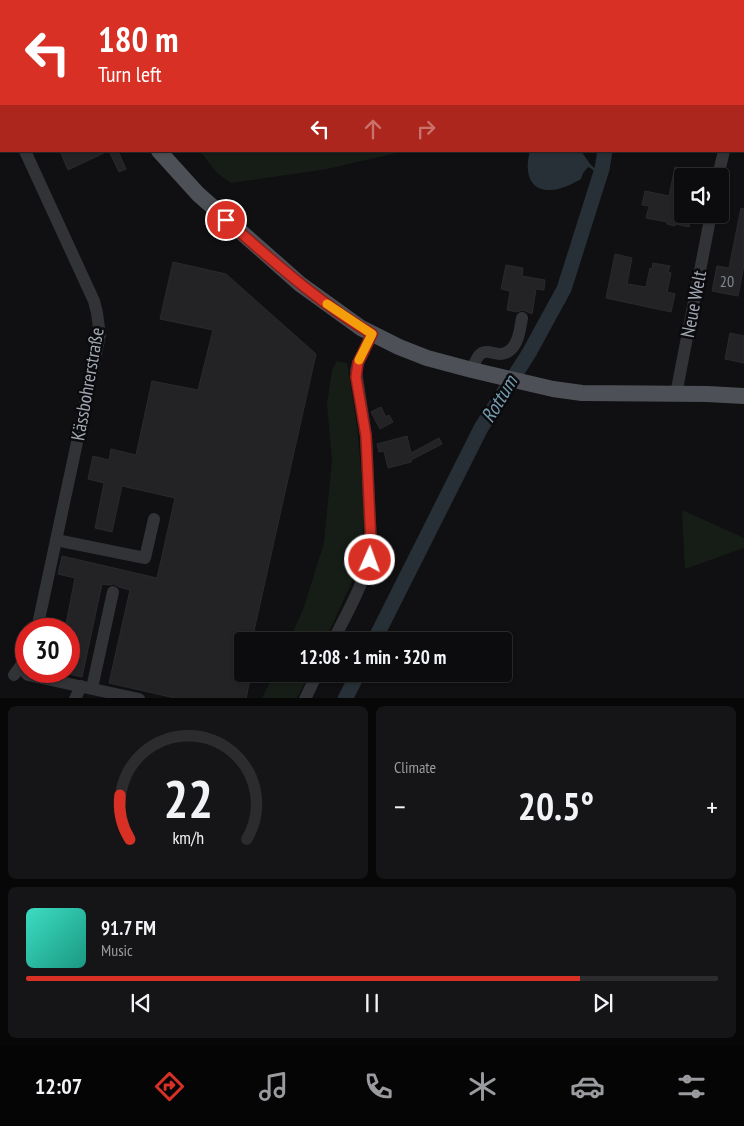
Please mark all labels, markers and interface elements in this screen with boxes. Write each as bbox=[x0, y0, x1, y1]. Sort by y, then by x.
text: 180 m bbox=[98, 16, 179, 62]
icon: left bbox=[15, 20, 80, 85]
text: Turn left bbox=[98, 60, 162, 88]
icon: left bbox=[306, 115, 334, 143]
icon: ahead bbox=[359, 115, 387, 143]
icon: right bbox=[412, 115, 440, 143]
map controls bbox=[674, 168, 729, 223]
button: sound bbox=[674, 168, 729, 223]
pin bbox=[205, 199, 247, 241]
icon: arrive bbox=[212, 206, 240, 234]
street label: Neue Welt bbox=[675, 268, 711, 339]
house number: 20 bbox=[720, 271, 734, 291]
street label: Kässbohrerstraße bbox=[65, 325, 109, 442]
water label: Rottum bbox=[475, 370, 524, 427]
position arrow bbox=[343, 533, 395, 585]
speed limit sign: 30 bbox=[15, 618, 80, 683]
text: 12:08 · 1 min · 320 m bbox=[300, 645, 446, 669]
text: Climate bbox=[394, 757, 436, 777]
text: 22 bbox=[163, 765, 213, 832]
text: 20.5° bbox=[518, 781, 594, 830]
text: − bbox=[394, 788, 406, 825]
text: + bbox=[706, 788, 718, 825]
text: km/h bbox=[172, 826, 204, 849]
text: 91.7 FM bbox=[101, 916, 156, 940]
text: Music bbox=[101, 940, 133, 960]
icon: previous bbox=[127, 989, 155, 1017]
icon: pause bbox=[358, 989, 386, 1017]
icon: next bbox=[589, 989, 617, 1017]
icon: directions bbox=[152, 1069, 187, 1104]
icon: music bbox=[256, 1069, 291, 1104]
icon: phone bbox=[361, 1069, 396, 1104]
icon: climate bbox=[465, 1069, 500, 1104]
icon: car bbox=[570, 1069, 605, 1104]
icon: filters bbox=[674, 1069, 709, 1104]
text: 12:07 bbox=[35, 1072, 82, 1100]

